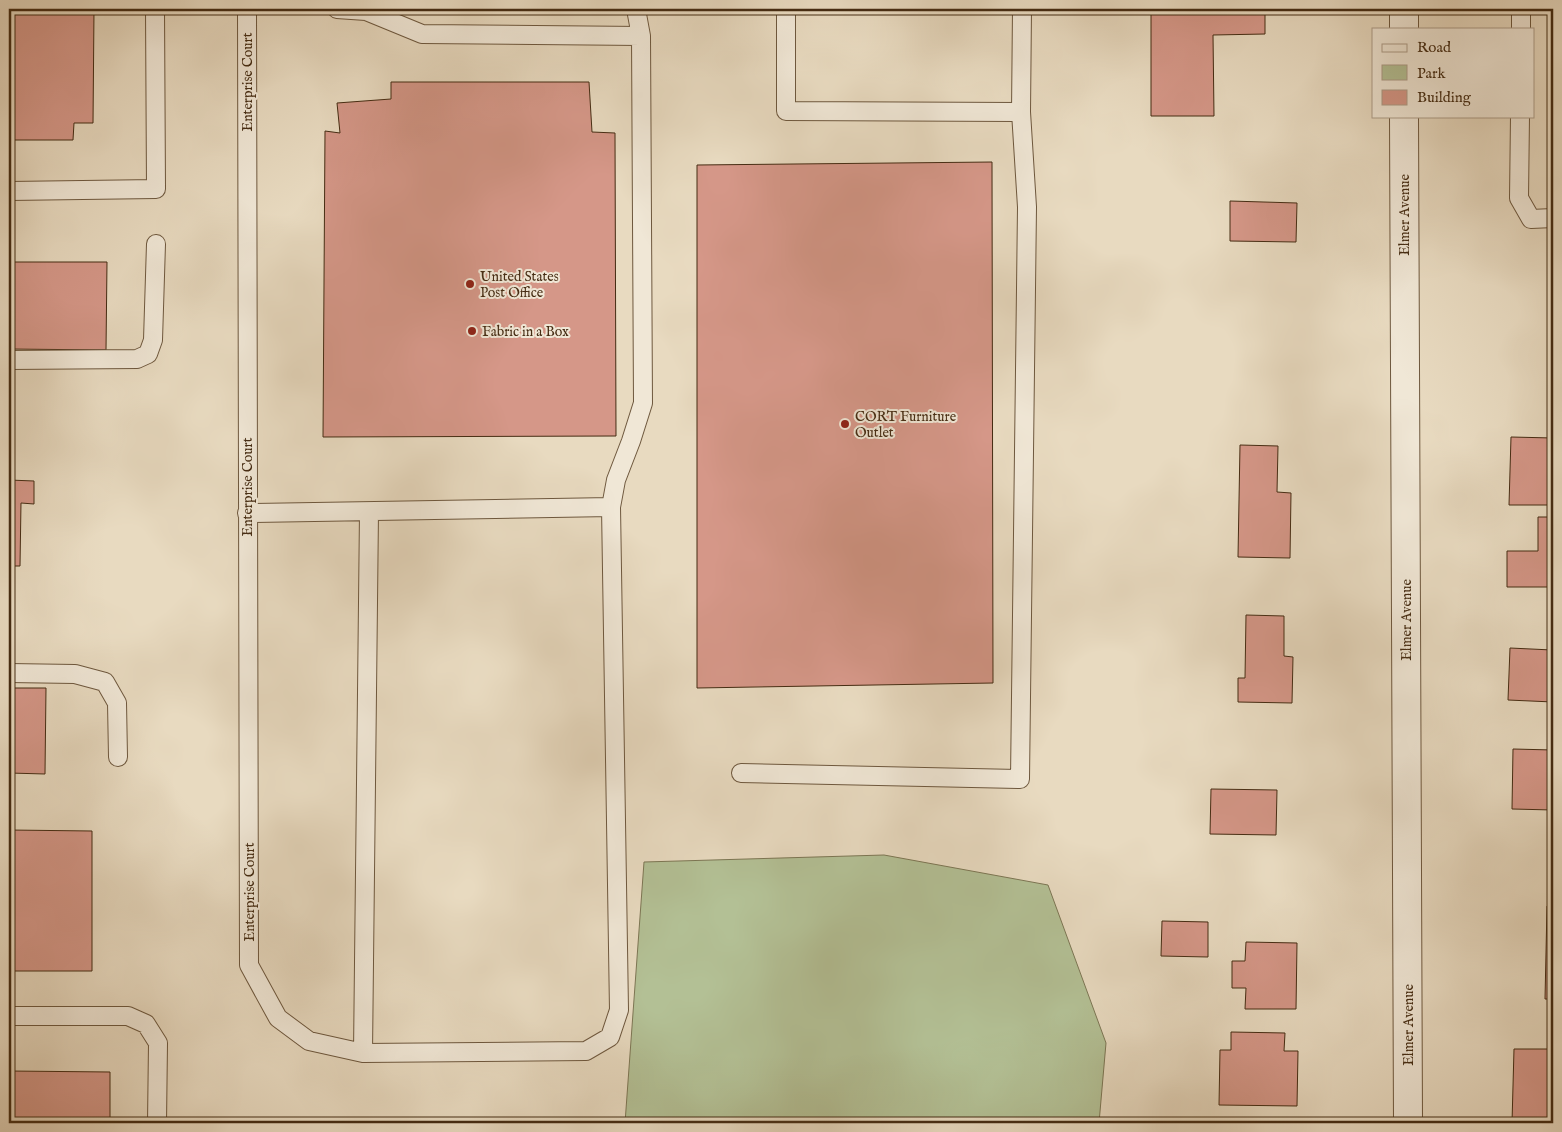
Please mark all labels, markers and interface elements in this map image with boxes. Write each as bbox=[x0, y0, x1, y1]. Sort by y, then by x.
legend bbox=[1372, 28, 1534, 118]
street label: Enterprise Court bbox=[239, 32, 257, 132]
text: Road bbox=[1417, 38, 1452, 57]
text: Park bbox=[1417, 64, 1447, 83]
text: Building bbox=[1417, 88, 1472, 107]
street label: Elmer Avenue bbox=[1396, 174, 1414, 256]
place label: United States Post Office bbox=[480, 268, 559, 302]
marker: United States Post Office bbox=[464, 278, 476, 290]
place label: Fabric in a Box bbox=[482, 323, 569, 341]
marker: Fabric in a Box bbox=[466, 325, 478, 337]
place label: CORT Furniture Outlet bbox=[855, 408, 957, 442]
marker: CORT Furniture Outlet bbox=[839, 418, 851, 430]
street label: Enterprise Court bbox=[239, 437, 257, 537]
street label: Elmer Avenue bbox=[1398, 579, 1416, 661]
street label: Enterprise Court bbox=[241, 842, 259, 942]
street label: Elmer Avenue bbox=[1400, 984, 1418, 1066]

